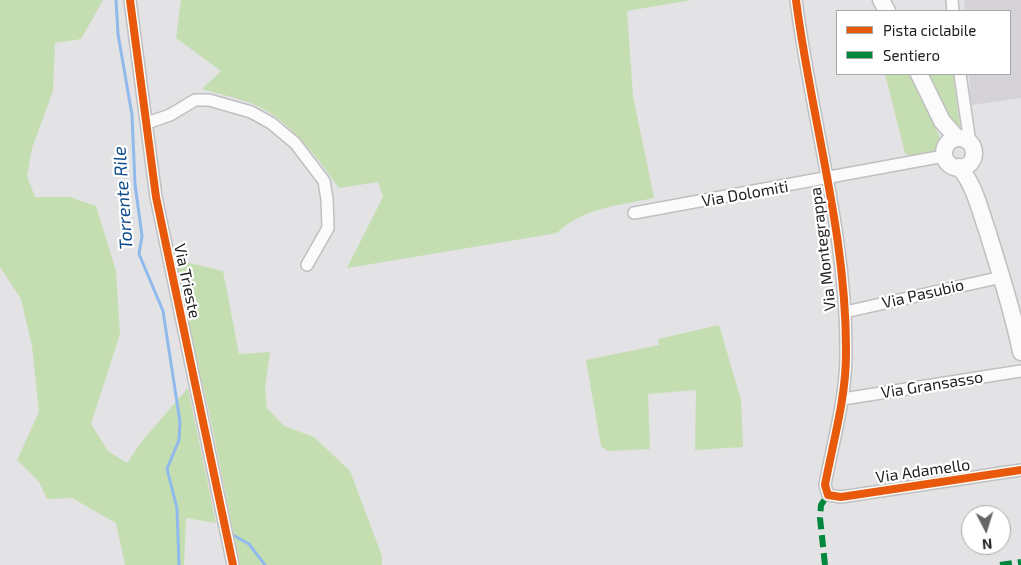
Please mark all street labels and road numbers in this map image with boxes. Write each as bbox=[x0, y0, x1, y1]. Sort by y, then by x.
street label: Via Dolomiti bbox=[700, 177, 790, 211]
street label: Via Montegrappa bbox=[806, 186, 840, 312]
street label: Via Trieste bbox=[170, 242, 204, 320]
street label: Via Pasubio bbox=[880, 275, 966, 313]
street label: Via Gransasso bbox=[880, 367, 984, 403]
street label: Via Adamello bbox=[875, 455, 971, 487]

